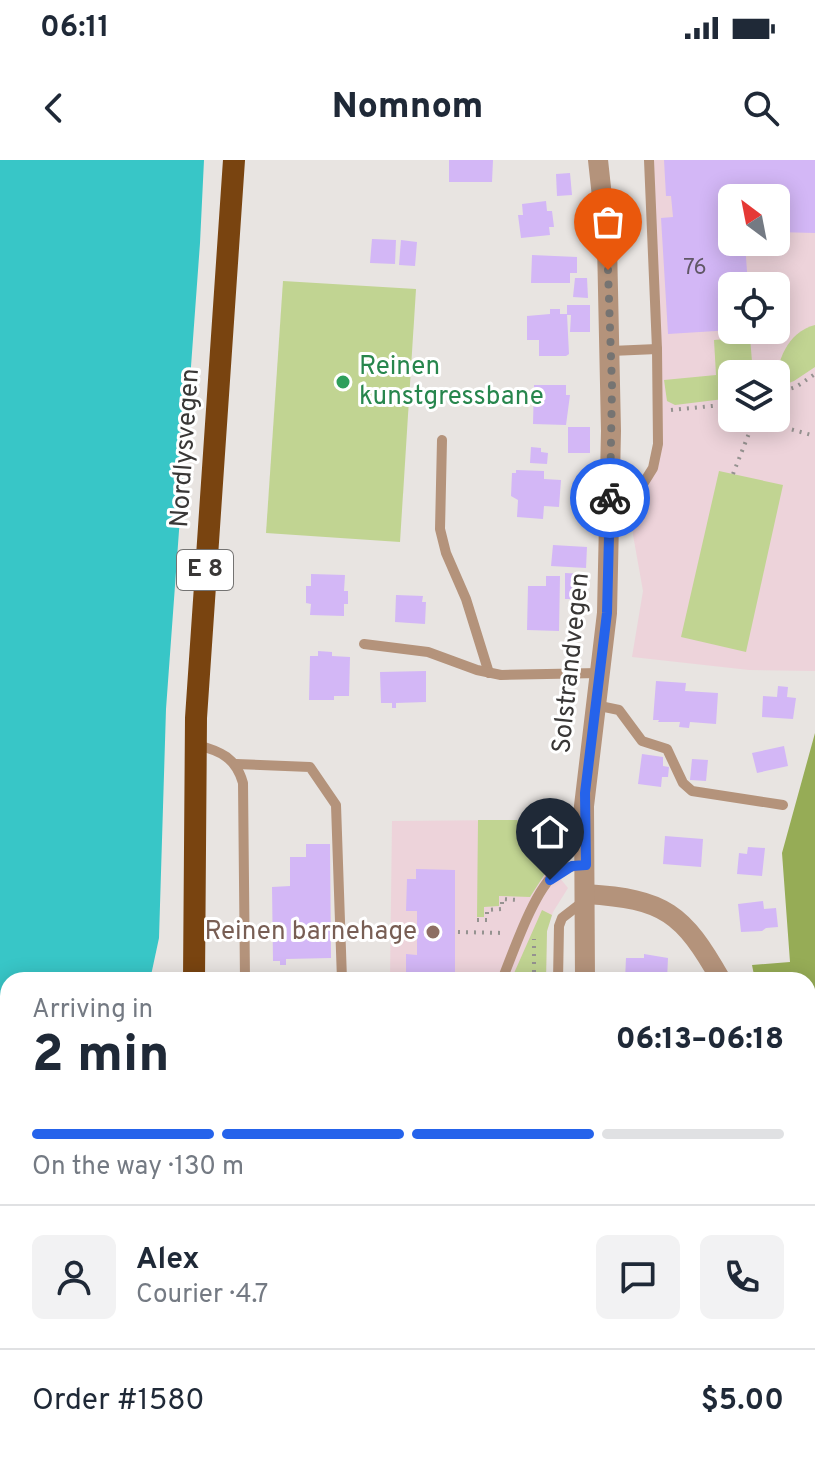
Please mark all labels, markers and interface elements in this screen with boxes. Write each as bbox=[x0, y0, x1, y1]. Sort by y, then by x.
text: 06:11 bbox=[40, 10, 109, 47]
text: Nomnom bbox=[332, 85, 483, 131]
icon: back bbox=[32, 86, 76, 130]
icon: search bbox=[739, 86, 783, 130]
north arrow bbox=[718, 184, 790, 256]
map controls bbox=[718, 184, 790, 432]
pin bbox=[574, 188, 642, 270]
icon: bag bbox=[586, 200, 630, 244]
house number: 76 bbox=[683, 255, 707, 282]
button: locate bbox=[718, 272, 790, 344]
place label: Reinen kunstgressbane bbox=[359, 351, 544, 414]
button: layers bbox=[718, 360, 790, 432]
street label: Nordlysvegen bbox=[164, 367, 208, 529]
marker: Reinen kunstgressbane bbox=[334, 373, 352, 391]
courier bbox=[570, 458, 650, 538]
icon: bike bbox=[588, 476, 632, 520]
road number: E 8 bbox=[177, 550, 233, 590]
street label: Solstrandvegen bbox=[546, 571, 598, 755]
pin bbox=[516, 798, 584, 880]
icon: home bbox=[528, 810, 572, 854]
place label: Reinen barnehage bbox=[204, 916, 417, 949]
marker: Reinen barnehage bbox=[424, 923, 442, 941]
text: Arriving in bbox=[32, 994, 153, 1027]
text: 06:13–06:18 bbox=[616, 1022, 784, 1059]
text: 2 min bbox=[32, 1024, 170, 1090]
text: On the way · 130 m bbox=[32, 1151, 244, 1184]
button: person bbox=[32, 1235, 116, 1319]
button: chat bbox=[596, 1235, 680, 1319]
button: phone bbox=[700, 1235, 784, 1319]
text: Alex bbox=[136, 1242, 200, 1279]
text: Courier · 4.7 bbox=[136, 1279, 268, 1312]
text: Order #1580 bbox=[32, 1383, 205, 1420]
text: $5.00 bbox=[701, 1383, 784, 1420]

